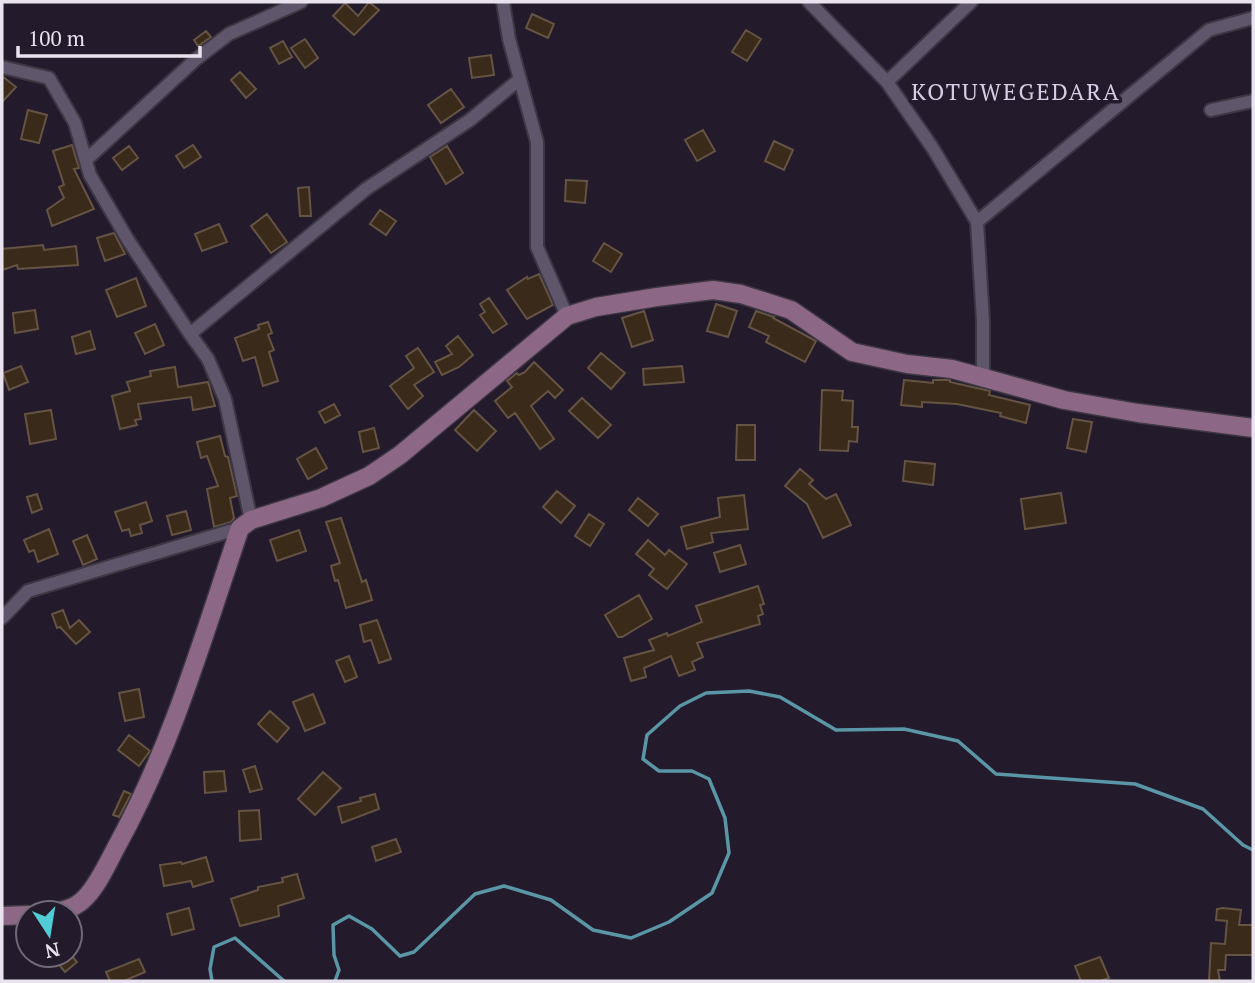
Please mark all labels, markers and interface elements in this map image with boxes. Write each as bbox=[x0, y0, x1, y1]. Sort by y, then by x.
scale bar bbox=[18, 14, 200, 58]
text: 100 m bbox=[28, 24, 85, 52]
district label: KOTUWEGEDARA bbox=[911, 76, 1121, 107]
north arrow bbox=[14, 899, 84, 969]
text: N bbox=[42, 937, 62, 965]

